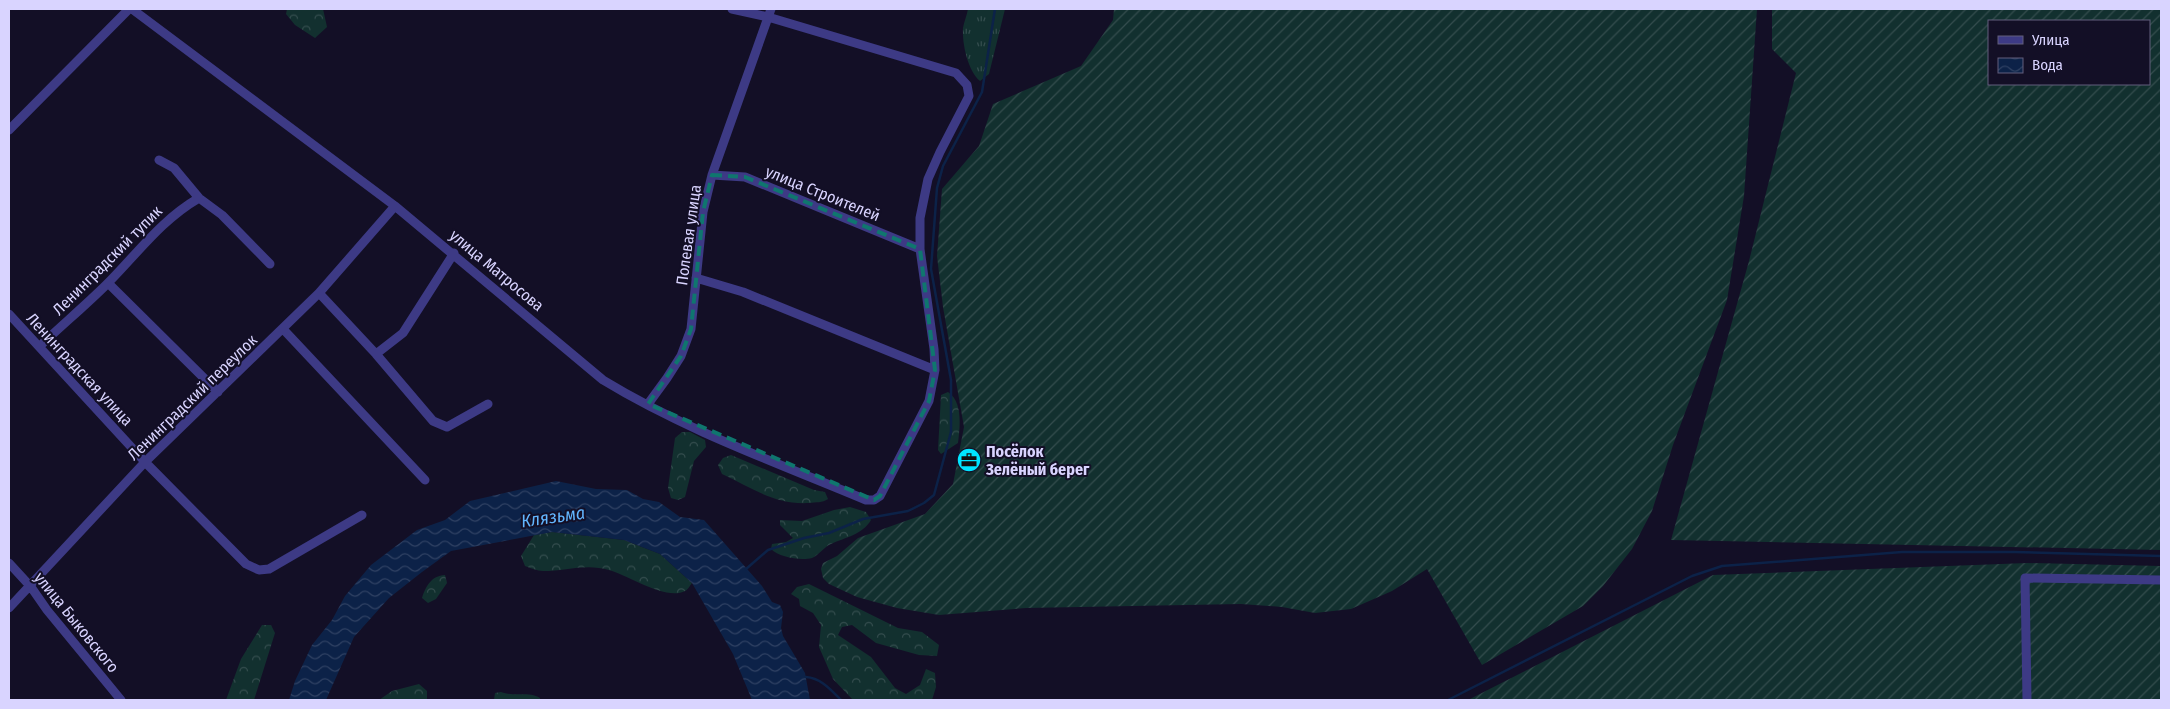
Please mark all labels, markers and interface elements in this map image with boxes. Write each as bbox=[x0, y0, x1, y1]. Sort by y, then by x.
legend bbox=[1988, 20, 2150, 85]
text: Улица bbox=[2031, 31, 2070, 49]
text: Вода bbox=[2032, 56, 2063, 74]
street label: улица Строителей bbox=[763, 162, 883, 225]
street label: Полевая улица bbox=[672, 183, 705, 287]
street label: Ленинградский тупик bbox=[49, 201, 166, 319]
street label: улица Матросова bbox=[446, 226, 548, 315]
street label: Ленинградская улица bbox=[23, 309, 137, 430]
street label: Ленинградский переулок bbox=[124, 330, 261, 464]
place label: Посёлок Зелёный берег bbox=[985, 442, 1090, 479]
office icon: Посёлок Зелёный берег bbox=[956, 447, 982, 473]
water label: Клязьма bbox=[520, 502, 586, 532]
street label: улица Быковского bbox=[30, 568, 123, 676]

